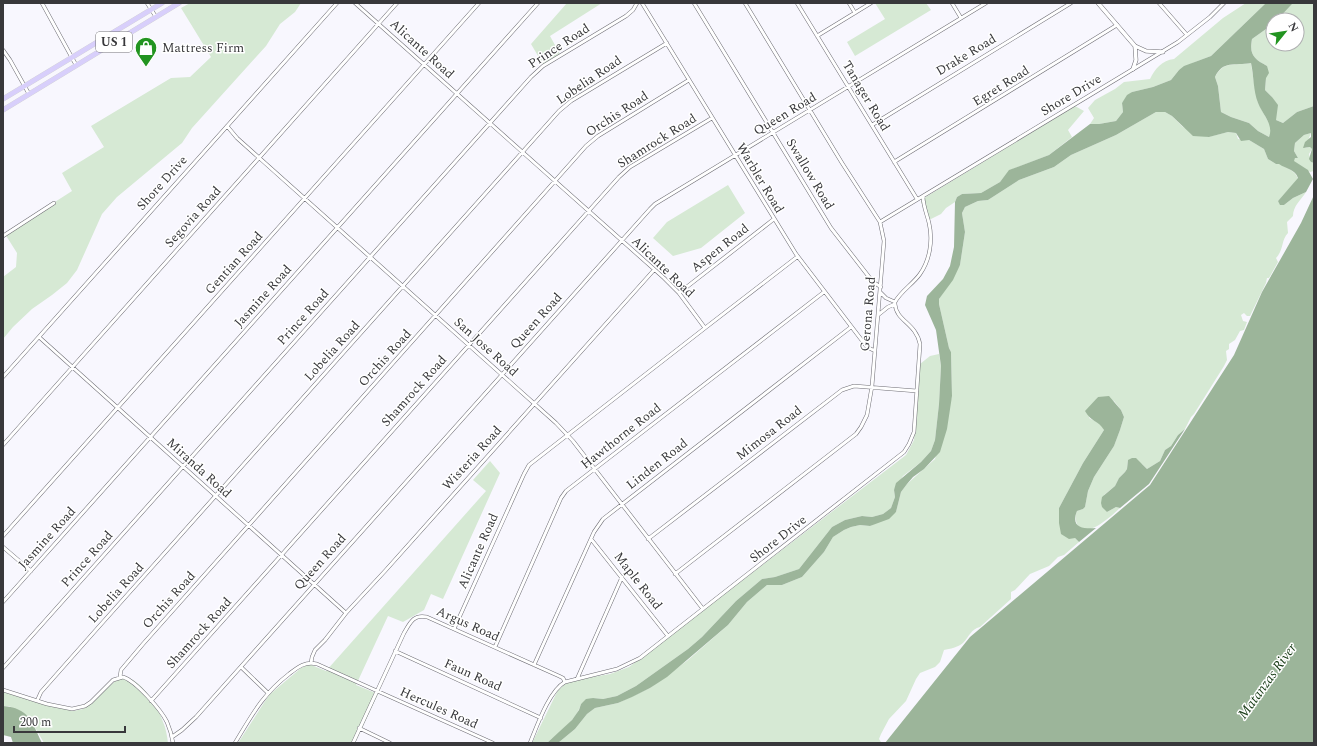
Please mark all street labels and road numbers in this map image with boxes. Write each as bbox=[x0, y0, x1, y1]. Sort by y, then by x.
street label: Alicante Road bbox=[385, 14, 459, 84]
street label: Prince Road bbox=[524, 19, 594, 73]
street label: Drake Road bbox=[932, 29, 1000, 81]
road number: US 1 bbox=[96, 32, 132, 52]
street label: Lobelia Road bbox=[552, 51, 626, 109]
street label: Tanager Road bbox=[837, 57, 895, 135]
street label: Egret Road bbox=[969, 61, 1033, 111]
street label: Shore Drive bbox=[1037, 69, 1105, 121]
street label: Orchis Road bbox=[582, 86, 652, 142]
street label: Queen Road bbox=[750, 87, 820, 141]
street label: Shamrock Road bbox=[613, 109, 701, 173]
street label: Swallow Road bbox=[781, 134, 839, 214]
street label: Warbler Road bbox=[731, 139, 789, 217]
street label: Shore Drive bbox=[132, 151, 192, 215]
street label: Segovia Road bbox=[160, 182, 226, 252]
street label: Aspen Road bbox=[687, 219, 753, 277]
street label: Gentian Road bbox=[200, 227, 268, 299]
street label: Alicante Road bbox=[627, 232, 699, 302]
street label: Jasmine Road bbox=[229, 260, 297, 332]
street label: Gerona Road bbox=[855, 276, 881, 352]
street label: Prince Road bbox=[272, 284, 334, 350]
street label: Queen Road bbox=[505, 288, 567, 354]
street label: San Jose Road bbox=[449, 313, 523, 381]
street label: Lobelia Road bbox=[299, 316, 365, 386]
street label: Orchis Road bbox=[354, 325, 416, 391]
street label: Shamrock Road bbox=[376, 351, 452, 431]
street label: Hawthorne Road bbox=[576, 398, 666, 474]
street label: Mimosa Road bbox=[732, 401, 806, 465]
street label: Wisteria Road bbox=[437, 421, 507, 495]
street label: Miranda Road bbox=[162, 433, 236, 503]
street label: Linden Road bbox=[622, 433, 692, 495]
street label: Jasmine Road bbox=[13, 502, 81, 574]
street label: Alicante Road bbox=[452, 510, 504, 592]
street label: Shore Drive bbox=[745, 510, 811, 568]
street label: Prince Road bbox=[56, 526, 118, 592]
street label: Queen Road bbox=[289, 529, 351, 595]
street label: Maple Road bbox=[609, 548, 667, 614]
street label: Lobelia Road bbox=[83, 558, 149, 628]
street label: Orchis Road bbox=[138, 567, 200, 633]
street label: Shamrock Road bbox=[161, 593, 237, 673]
street label: Argus Road bbox=[433, 601, 503, 647]
street label: Faun Road bbox=[441, 653, 505, 697]
street label: Hercules Road bbox=[397, 682, 481, 734]

